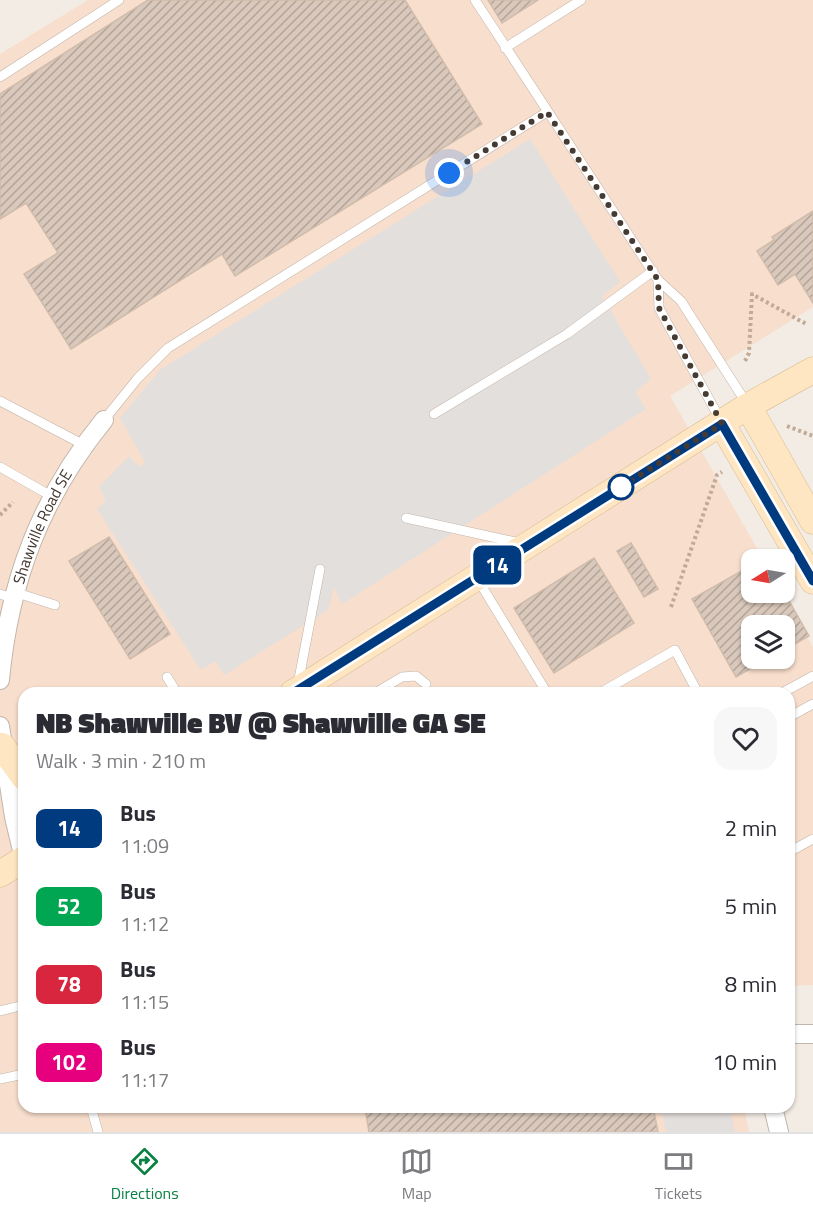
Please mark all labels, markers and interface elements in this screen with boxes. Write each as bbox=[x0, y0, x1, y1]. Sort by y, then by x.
your location bbox=[434, 158, 464, 188]
street label: Shawville Road SE bbox=[6, 465, 78, 587]
unlabelled marker bbox=[608, 474, 634, 500]
line badge: 14 bbox=[470, 546, 524, 584]
text: 14 bbox=[485, 549, 509, 581]
north arrow bbox=[741, 549, 795, 603]
map controls bbox=[741, 549, 795, 669]
button: layers bbox=[741, 615, 795, 669]
text: NB Shawville BV @ Shawville GA SE bbox=[36, 701, 486, 744]
button: heart bbox=[714, 707, 777, 770]
text: Walk · 3 min · 210 m bbox=[36, 745, 206, 776]
text: Bus bbox=[120, 796, 156, 830]
text: 2 min bbox=[725, 811, 777, 845]
text: 14 bbox=[57, 812, 81, 844]
text: 11:09 bbox=[120, 830, 169, 861]
text: Bus bbox=[120, 874, 156, 908]
text: 5 min bbox=[725, 889, 777, 923]
text: 52 bbox=[57, 890, 81, 922]
text: 11:12 bbox=[120, 908, 169, 939]
text: Bus bbox=[120, 952, 156, 986]
text: 8 min bbox=[725, 967, 777, 1001]
text: 78 bbox=[57, 968, 81, 1000]
text: 11:15 bbox=[120, 986, 169, 1017]
text: Bus bbox=[120, 1030, 156, 1064]
text: 10 min bbox=[712, 1045, 777, 1079]
text: 102 bbox=[51, 1046, 87, 1078]
text: 11:17 bbox=[120, 1064, 169, 1095]
tab: Directions bbox=[111, 1145, 179, 1205]
tab: Map bbox=[400, 1145, 433, 1205]
tab: Tickets bbox=[655, 1145, 702, 1205]

